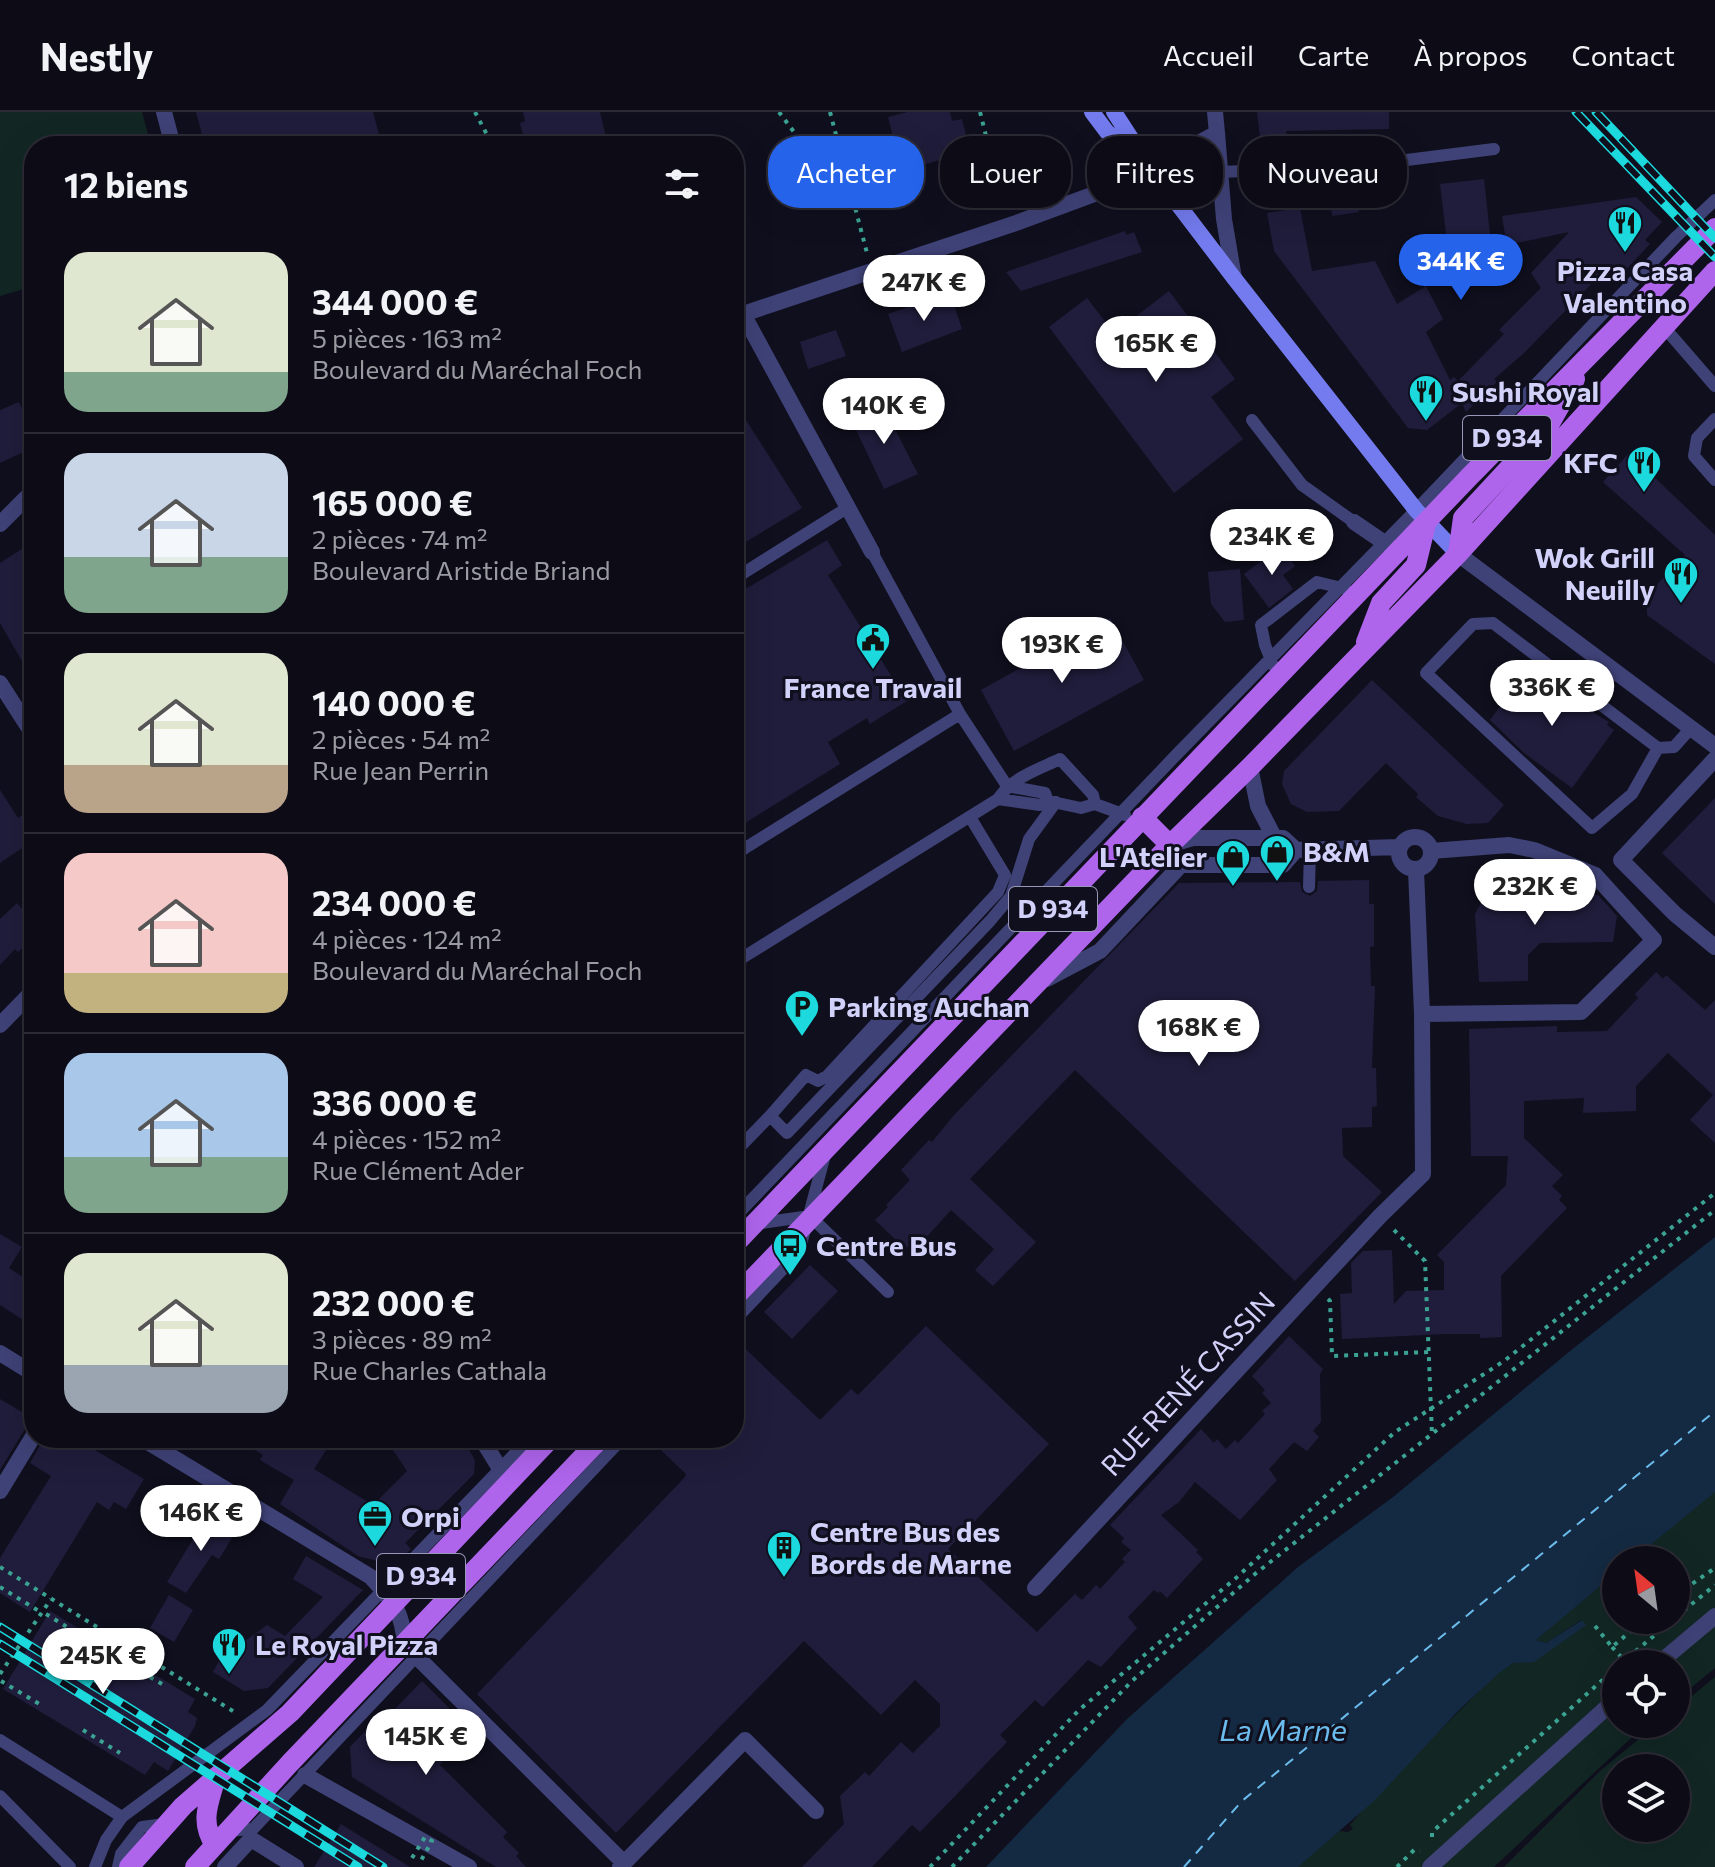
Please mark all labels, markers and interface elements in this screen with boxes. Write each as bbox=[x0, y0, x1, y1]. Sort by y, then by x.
text: Nestly bbox=[40, 32, 153, 79]
text: Accueil bbox=[1163, 38, 1254, 72]
text: Carte bbox=[1298, 38, 1369, 72]
text: À propos bbox=[1413, 38, 1528, 72]
text: Contact bbox=[1572, 38, 1675, 72]
chip: Acheter bbox=[768, 136, 924, 208]
chip: Louer bbox=[940, 136, 1071, 208]
chip: Filtres bbox=[1087, 136, 1223, 208]
chip: Nouveau bbox=[1239, 136, 1407, 208]
icon: filters bbox=[660, 162, 704, 206]
text: 12 biens bbox=[64, 163, 188, 205]
restaurant icon: Pizza Casa Valentino bbox=[1606, 204, 1644, 254]
pin: 344K € bbox=[1396, 234, 1526, 302]
text: 344K € bbox=[1417, 244, 1505, 275]
place label: Pizza Casa Valentino bbox=[1557, 253, 1693, 319]
pin: 247K € bbox=[859, 255, 989, 323]
text: 247K € bbox=[881, 265, 967, 296]
text: 344 000 € bbox=[312, 280, 478, 322]
icon: home bbox=[128, 284, 224, 380]
pin: 165K € bbox=[1091, 316, 1221, 384]
text: 5 pièces · 163 m² bbox=[312, 322, 502, 353]
text: 165K € bbox=[1114, 326, 1198, 357]
text: Boulevard du Maréchal Foch bbox=[312, 353, 642, 384]
restaurant icon: Sushi Royal bbox=[1407, 373, 1445, 423]
place label: Sushi Royal bbox=[1452, 374, 1599, 408]
pin: 140K € bbox=[819, 378, 949, 446]
text: 140K € bbox=[841, 388, 927, 419]
road number: D 934 bbox=[1463, 416, 1551, 460]
restaurant icon: KFC bbox=[1625, 444, 1663, 494]
place label: KFC bbox=[1563, 445, 1618, 479]
text: 165 000 € bbox=[312, 481, 473, 523]
icon: home bbox=[128, 485, 224, 581]
pin: 234K € bbox=[1207, 509, 1337, 577]
text: 234K € bbox=[1228, 519, 1316, 550]
text: 2 pièces · 74 m² bbox=[312, 523, 488, 554]
place label: Wok Grill Neuilly bbox=[1534, 540, 1655, 606]
text: Boulevard Aristide Briand bbox=[312, 554, 611, 585]
restaurant icon: Wok Grill Neuilly bbox=[1662, 555, 1700, 605]
pin: 193K € bbox=[997, 617, 1127, 685]
public building icon: France Travail bbox=[854, 621, 892, 671]
text: 193K € bbox=[1020, 627, 1104, 658]
pin: 336K € bbox=[1487, 660, 1617, 728]
place label: France Travail bbox=[784, 670, 962, 704]
text: 336K € bbox=[1508, 670, 1596, 701]
text: 140 000 € bbox=[312, 681, 476, 723]
icon: home bbox=[128, 685, 224, 781]
text: 2 pièces · 54 m² bbox=[312, 723, 490, 754]
text: Rue Jean Perrin bbox=[312, 754, 489, 785]
shop icon: B&M bbox=[1258, 833, 1296, 883]
place label: B&M bbox=[1303, 834, 1370, 868]
shop icon: L'Atelier bbox=[1214, 838, 1252, 888]
place label: L'Atelier bbox=[1099, 839, 1207, 873]
pin: 232K € bbox=[1470, 859, 1600, 927]
text: 232K € bbox=[1492, 869, 1578, 900]
text: 234 000 € bbox=[312, 881, 477, 923]
icon: home bbox=[128, 885, 224, 981]
road number: D 934 bbox=[1009, 887, 1097, 931]
text: 4 pièces · 124 m² bbox=[312, 923, 502, 954]
text: Boulevard du Maréchal Foch bbox=[312, 954, 642, 985]
parking icon: Parking Auchan bbox=[783, 988, 821, 1038]
place label: Parking Auchan bbox=[828, 989, 1030, 1023]
pin: 168K € bbox=[1134, 1000, 1264, 1068]
text: 168K € bbox=[1156, 1010, 1242, 1041]
text: 336 000 € bbox=[312, 1081, 477, 1123]
icon: home bbox=[128, 1085, 224, 1181]
text: 4 pièces · 152 m² bbox=[312, 1123, 501, 1154]
text: Rue Clément Ader bbox=[312, 1154, 524, 1185]
bus stop icon: Centre Bus bbox=[771, 1227, 809, 1277]
place label: Centre Bus bbox=[816, 1228, 957, 1262]
text: 232 000 € bbox=[312, 1281, 475, 1323]
street label: RUE RENÉ CASSIN bbox=[1093, 1284, 1281, 1482]
icon: home bbox=[128, 1285, 224, 1381]
text: 3 pièces · 89 m² bbox=[312, 1323, 492, 1354]
text: Rue Charles Cathala bbox=[312, 1354, 547, 1385]
pin: 146K € bbox=[136, 1485, 266, 1553]
text: 146K € bbox=[158, 1495, 244, 1526]
office icon: Orpi bbox=[356, 1498, 394, 1548]
place label: Orpi bbox=[401, 1499, 460, 1533]
place label: Centre Bus des Bords de Marne bbox=[810, 1514, 1012, 1580]
building icon: Centre Bus des Bords de Marne bbox=[765, 1529, 803, 1579]
north arrow bbox=[1602, 1546, 1690, 1634]
map controls bbox=[1602, 1546, 1690, 1842]
road number: D 934 bbox=[377, 1554, 465, 1598]
restaurant icon: Le Royal Pizza bbox=[210, 1626, 248, 1676]
place label: Le Royal Pizza bbox=[255, 1627, 438, 1661]
pin: 245K € bbox=[38, 1628, 168, 1696]
text: 245K € bbox=[60, 1638, 146, 1669]
button: locate bbox=[1602, 1650, 1690, 1738]
pin: 145K € bbox=[361, 1709, 491, 1777]
water label: La Marne bbox=[1219, 1710, 1347, 1747]
text: 145K € bbox=[384, 1719, 468, 1750]
button: layers bbox=[1602, 1754, 1690, 1842]

